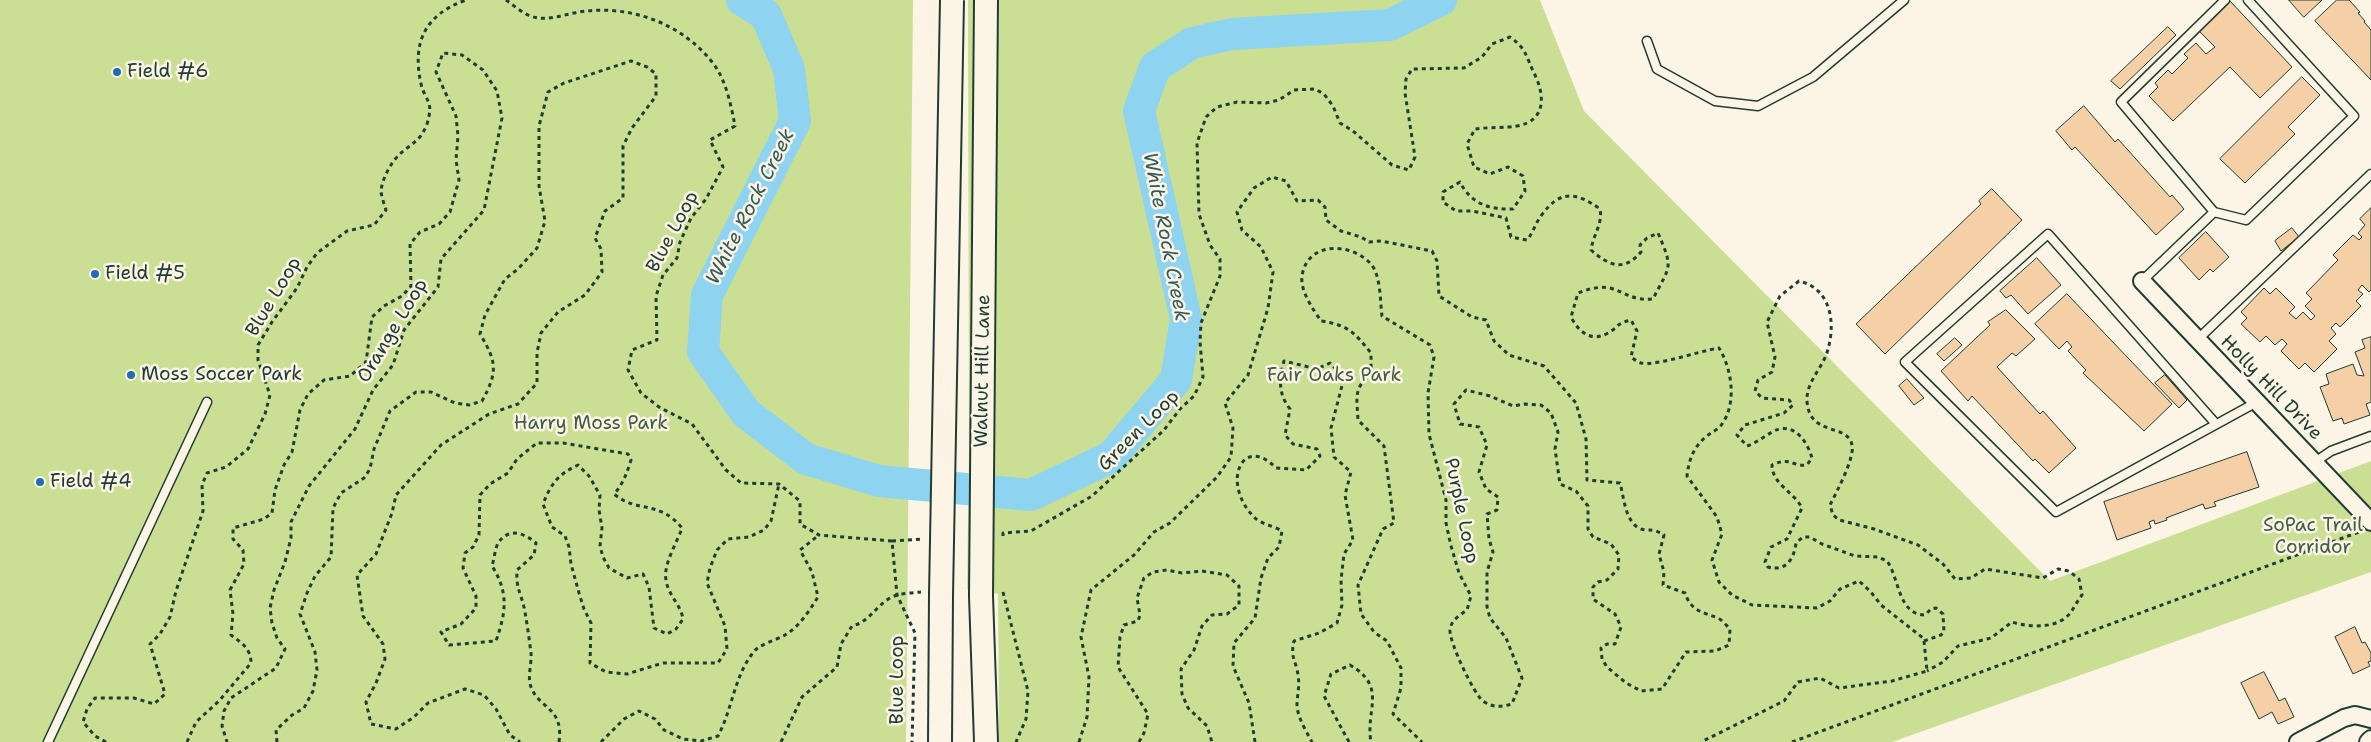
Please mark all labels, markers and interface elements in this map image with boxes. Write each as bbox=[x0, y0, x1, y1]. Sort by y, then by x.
place label: Field #6 bbox=[127, 61, 208, 83]
marker: Field #6 bbox=[111, 66, 123, 78]
water label: White Rock Creek bbox=[701, 125, 801, 289]
water label: White Rock Creek bbox=[1137, 151, 1193, 323]
street label: Blue Loop bbox=[642, 187, 704, 277]
street label: Blue Loop bbox=[241, 253, 307, 341]
place label: Field #5 bbox=[105, 263, 185, 285]
marker: Field #5 bbox=[89, 268, 101, 280]
street label: Orange Loop bbox=[353, 275, 433, 387]
street label: Walnut Hill Lane bbox=[970, 294, 996, 448]
street label: Holly Hill Drive bbox=[2215, 331, 2327, 445]
place label: Moss Soccer Park bbox=[141, 364, 302, 386]
park label: Fair Oaks Park bbox=[1267, 365, 1401, 387]
marker: Moss Soccer Park bbox=[125, 369, 137, 381]
street label: Green Loop bbox=[1094, 386, 1184, 476]
park label: Harry Moss Park bbox=[514, 413, 668, 435]
street label: Purple Loop bbox=[1439, 456, 1483, 566]
place label: Field #4 bbox=[50, 471, 131, 493]
marker: Field #4 bbox=[34, 476, 46, 488]
park label: SoPac Trail Corridor bbox=[2263, 515, 2363, 559]
street label: Blue Loop bbox=[887, 636, 909, 724]

